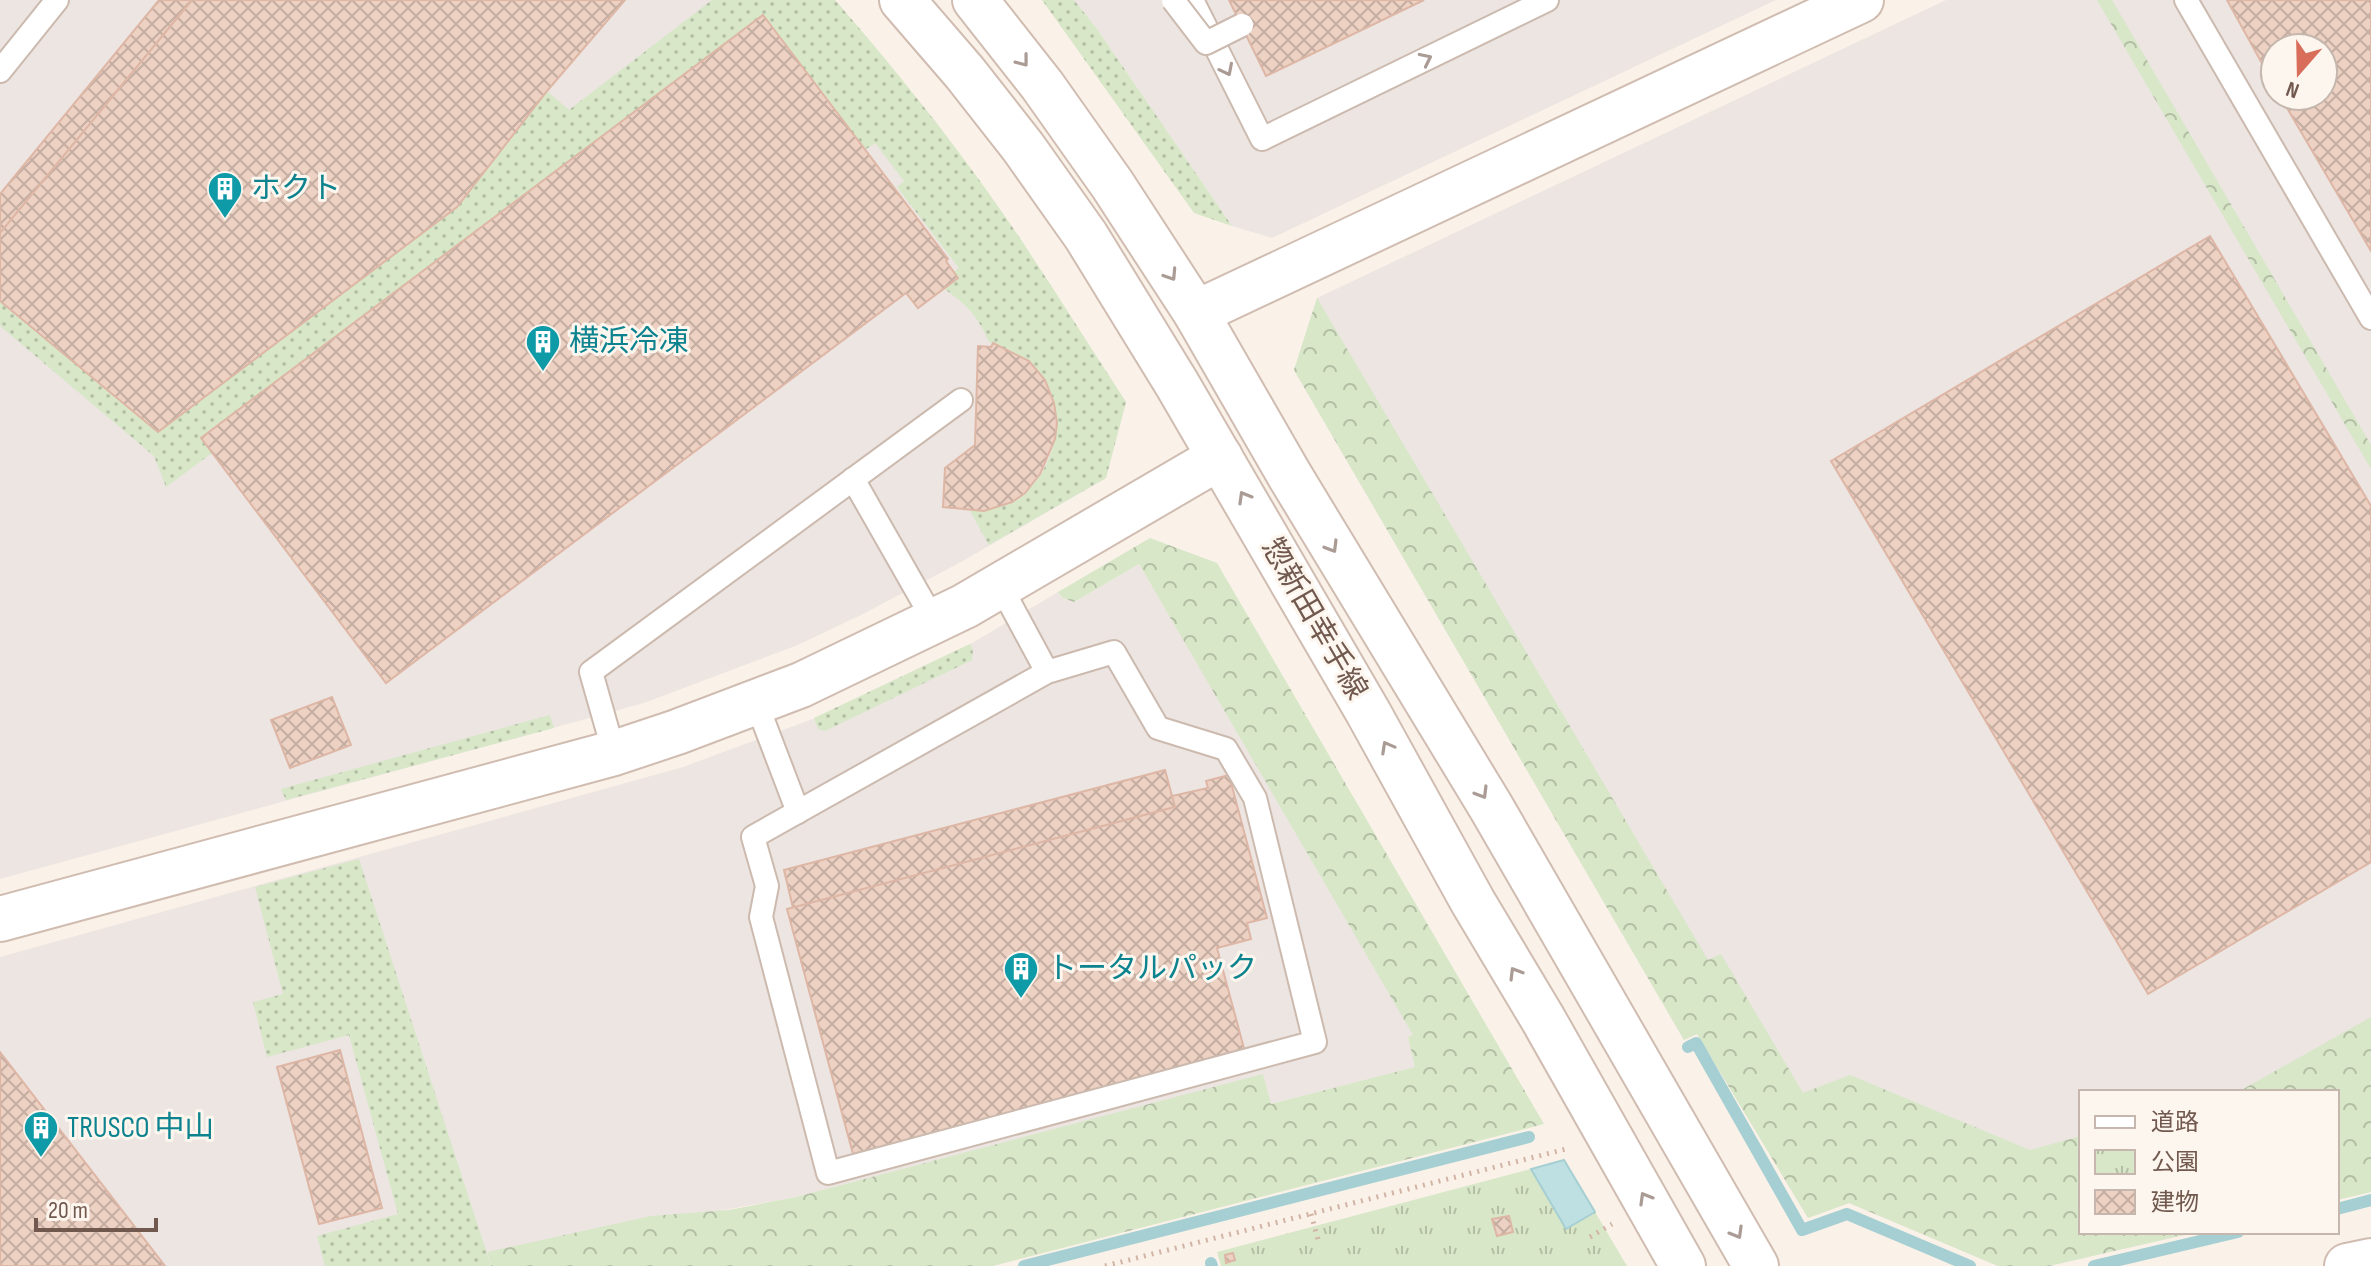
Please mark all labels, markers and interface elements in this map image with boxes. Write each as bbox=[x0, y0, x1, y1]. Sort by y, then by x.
north arrow bbox=[2259, 32, 2339, 112]
one-way arrow bbox=[1014, 52, 1028, 67]
one-way arrow bbox=[1418, 53, 1433, 69]
one-way arrow bbox=[1218, 61, 1233, 76]
text: N bbox=[2283, 75, 2303, 104]
building icon: ホクト bbox=[206, 170, 244, 220]
place label: ホクト bbox=[251, 171, 341, 207]
one-way arrow bbox=[1161, 266, 1176, 281]
building icon: 横浜冷凍 bbox=[524, 323, 562, 373]
place label: 横浜冷凍 bbox=[569, 324, 689, 360]
one-way arrow bbox=[1238, 491, 1254, 506]
street label: 惣新田幸手線 bbox=[1253, 532, 1375, 706]
one-way arrow bbox=[1322, 538, 1338, 553]
one-way arrow bbox=[1381, 741, 1397, 755]
one-way arrow bbox=[1472, 784, 1488, 799]
building icon: トータルパック bbox=[1002, 950, 1040, 1000]
place label: トータルパック bbox=[1047, 951, 1257, 987]
one-way arrow bbox=[1510, 967, 1525, 982]
legend bbox=[2079, 1090, 2339, 1234]
text: 道路 bbox=[2151, 1108, 2199, 1137]
building icon: TRUSCO 中山 bbox=[22, 1109, 60, 1159]
place label: TRUSCO 中山 bbox=[67, 1110, 214, 1146]
text: 公園 bbox=[2151, 1148, 2199, 1177]
scale bar bbox=[36, 1182, 156, 1232]
text: 建物 bbox=[2151, 1188, 2199, 1217]
one-way arrow bbox=[1639, 1192, 1655, 1207]
text: 20 m bbox=[48, 1196, 88, 1225]
one-way arrow bbox=[1727, 1224, 1743, 1239]

